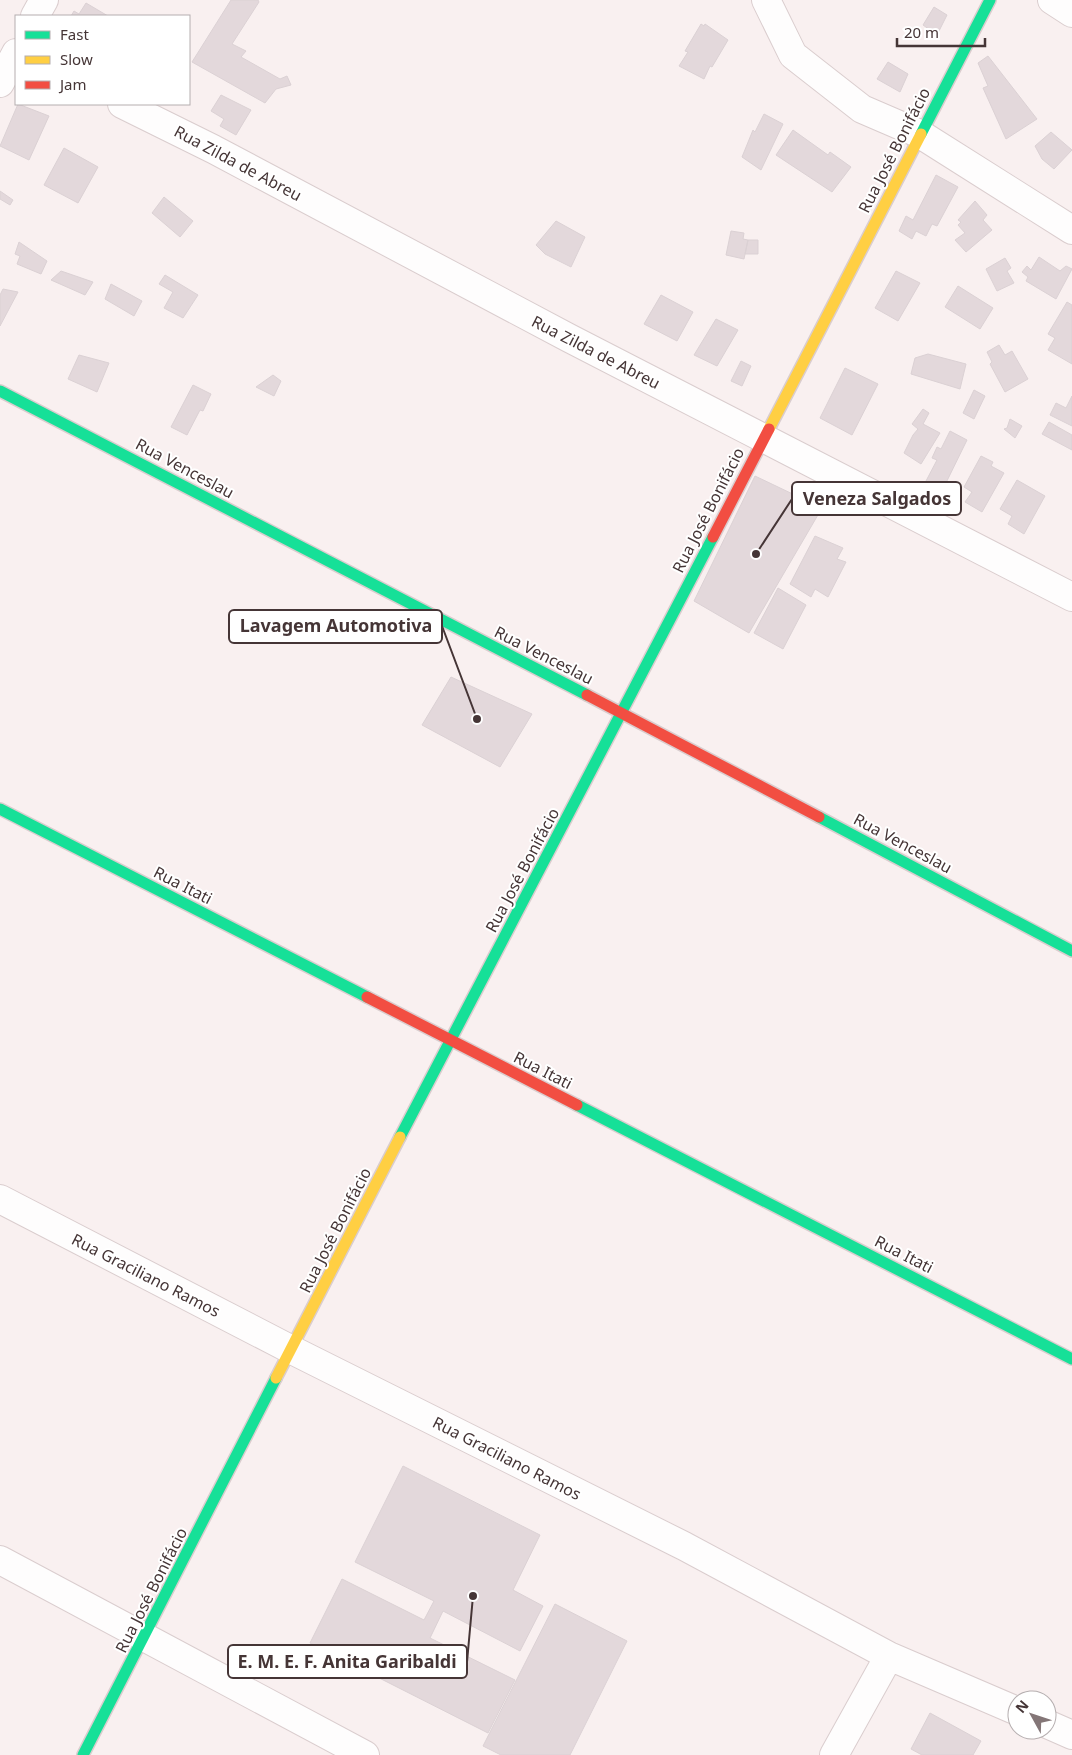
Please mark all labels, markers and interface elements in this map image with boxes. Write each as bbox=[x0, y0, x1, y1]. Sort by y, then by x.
legend bbox=[15, 15, 190, 105]
scale bar bbox=[897, 15, 984, 47]
text: 20 m bbox=[904, 22, 939, 42]
text: Fast bbox=[60, 24, 89, 44]
text: Slow bbox=[60, 49, 93, 69]
text: Jam bbox=[58, 74, 87, 94]
street label: Rua José Bonifácio bbox=[853, 84, 935, 216]
street label: Rua Zilda de Abreu bbox=[170, 120, 306, 206]
street label: Rua Zilda de Abreu bbox=[528, 310, 664, 394]
street label: Rua Venceslau bbox=[132, 433, 238, 503]
street label: Rua José Bonifácio bbox=[667, 444, 749, 576]
callout: Veneza Salgados bbox=[792, 482, 961, 515]
text: Veneza Salgados bbox=[803, 486, 951, 510]
callout: Lavagem Automotiva bbox=[229, 610, 442, 643]
text: Lavagem Automotiva bbox=[240, 613, 432, 637]
street label: Rua Venceslau bbox=[491, 621, 597, 689]
street label: Rua José Bonifácio bbox=[480, 804, 564, 936]
street label: Rua Venceslau bbox=[850, 808, 956, 878]
street label: Rua Itati bbox=[150, 861, 216, 909]
street label: Rua Itati bbox=[510, 1046, 576, 1094]
street label: Rua José Bonifácio bbox=[294, 1164, 376, 1296]
street label: Rua Graciliano Ramos bbox=[68, 1228, 224, 1322]
street label: Rua Itati bbox=[871, 1230, 937, 1278]
street label: Rua Graciliano Ramos bbox=[429, 1411, 585, 1505]
street label: Rua José Bonifácio bbox=[110, 1524, 192, 1656]
callout: E. M. E. F. Anita Garibaldi bbox=[228, 1645, 467, 1678]
text: E. M. E. F. Anita Garibaldi bbox=[237, 1649, 457, 1673]
north arrow bbox=[1007, 1690, 1057, 1740]
text: N bbox=[1011, 1696, 1033, 1717]

